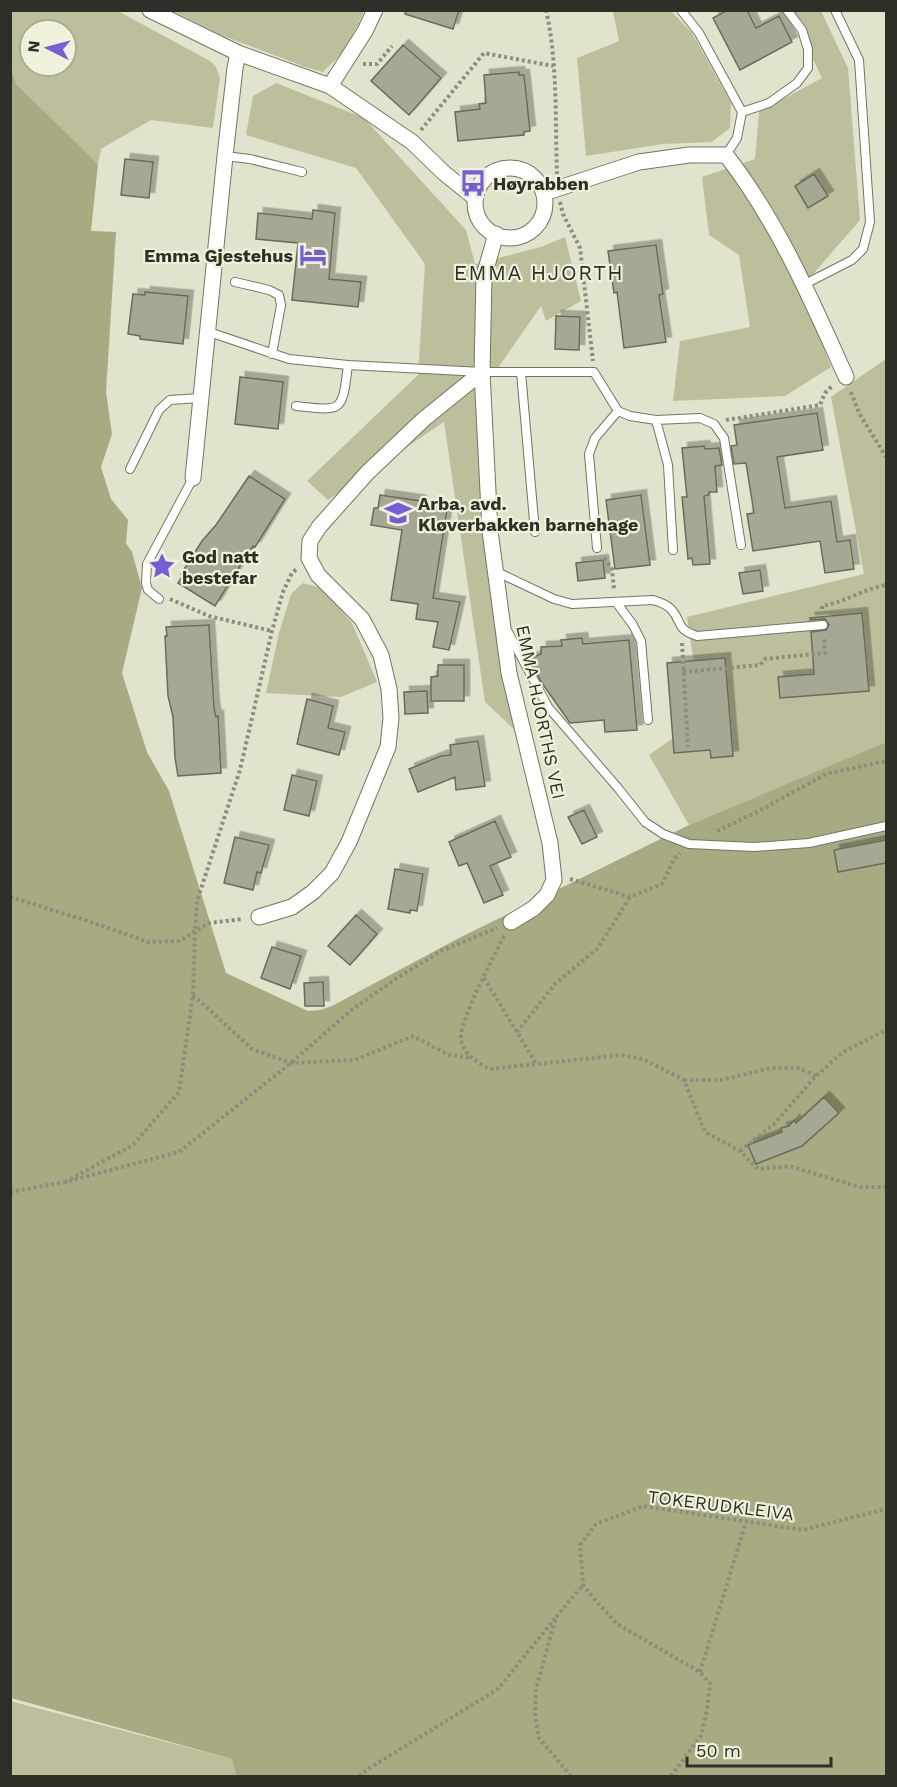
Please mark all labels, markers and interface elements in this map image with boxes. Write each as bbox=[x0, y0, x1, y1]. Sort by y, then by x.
north arrow bbox=[18, 18, 78, 78]
text: N bbox=[24, 40, 44, 53]
bus stop icon: Høyrabben bbox=[458, 168, 488, 198]
place label: Høyrabben bbox=[493, 173, 589, 194]
hotel icon: Emma Gjestehus bbox=[298, 240, 328, 270]
place label: Emma Gjestehus bbox=[144, 245, 293, 266]
district label: EMMA HJORTH bbox=[454, 260, 624, 285]
place label: Arba, avd. Kløverbakken barnehage bbox=[418, 493, 638, 535]
school or university icon: Arba, avd. Kløverbakken barnehage bbox=[383, 498, 413, 528]
place label: God natt bestefar bbox=[182, 546, 259, 588]
place icon: God natt bestefar bbox=[147, 551, 177, 581]
street label: EMMA HJORTHS VEI bbox=[512, 623, 570, 801]
street label: TOKERUDKLEIVA bbox=[647, 1486, 795, 1524]
scale bar bbox=[687, 1730, 831, 1768]
text: 50 m bbox=[696, 1740, 741, 1761]

